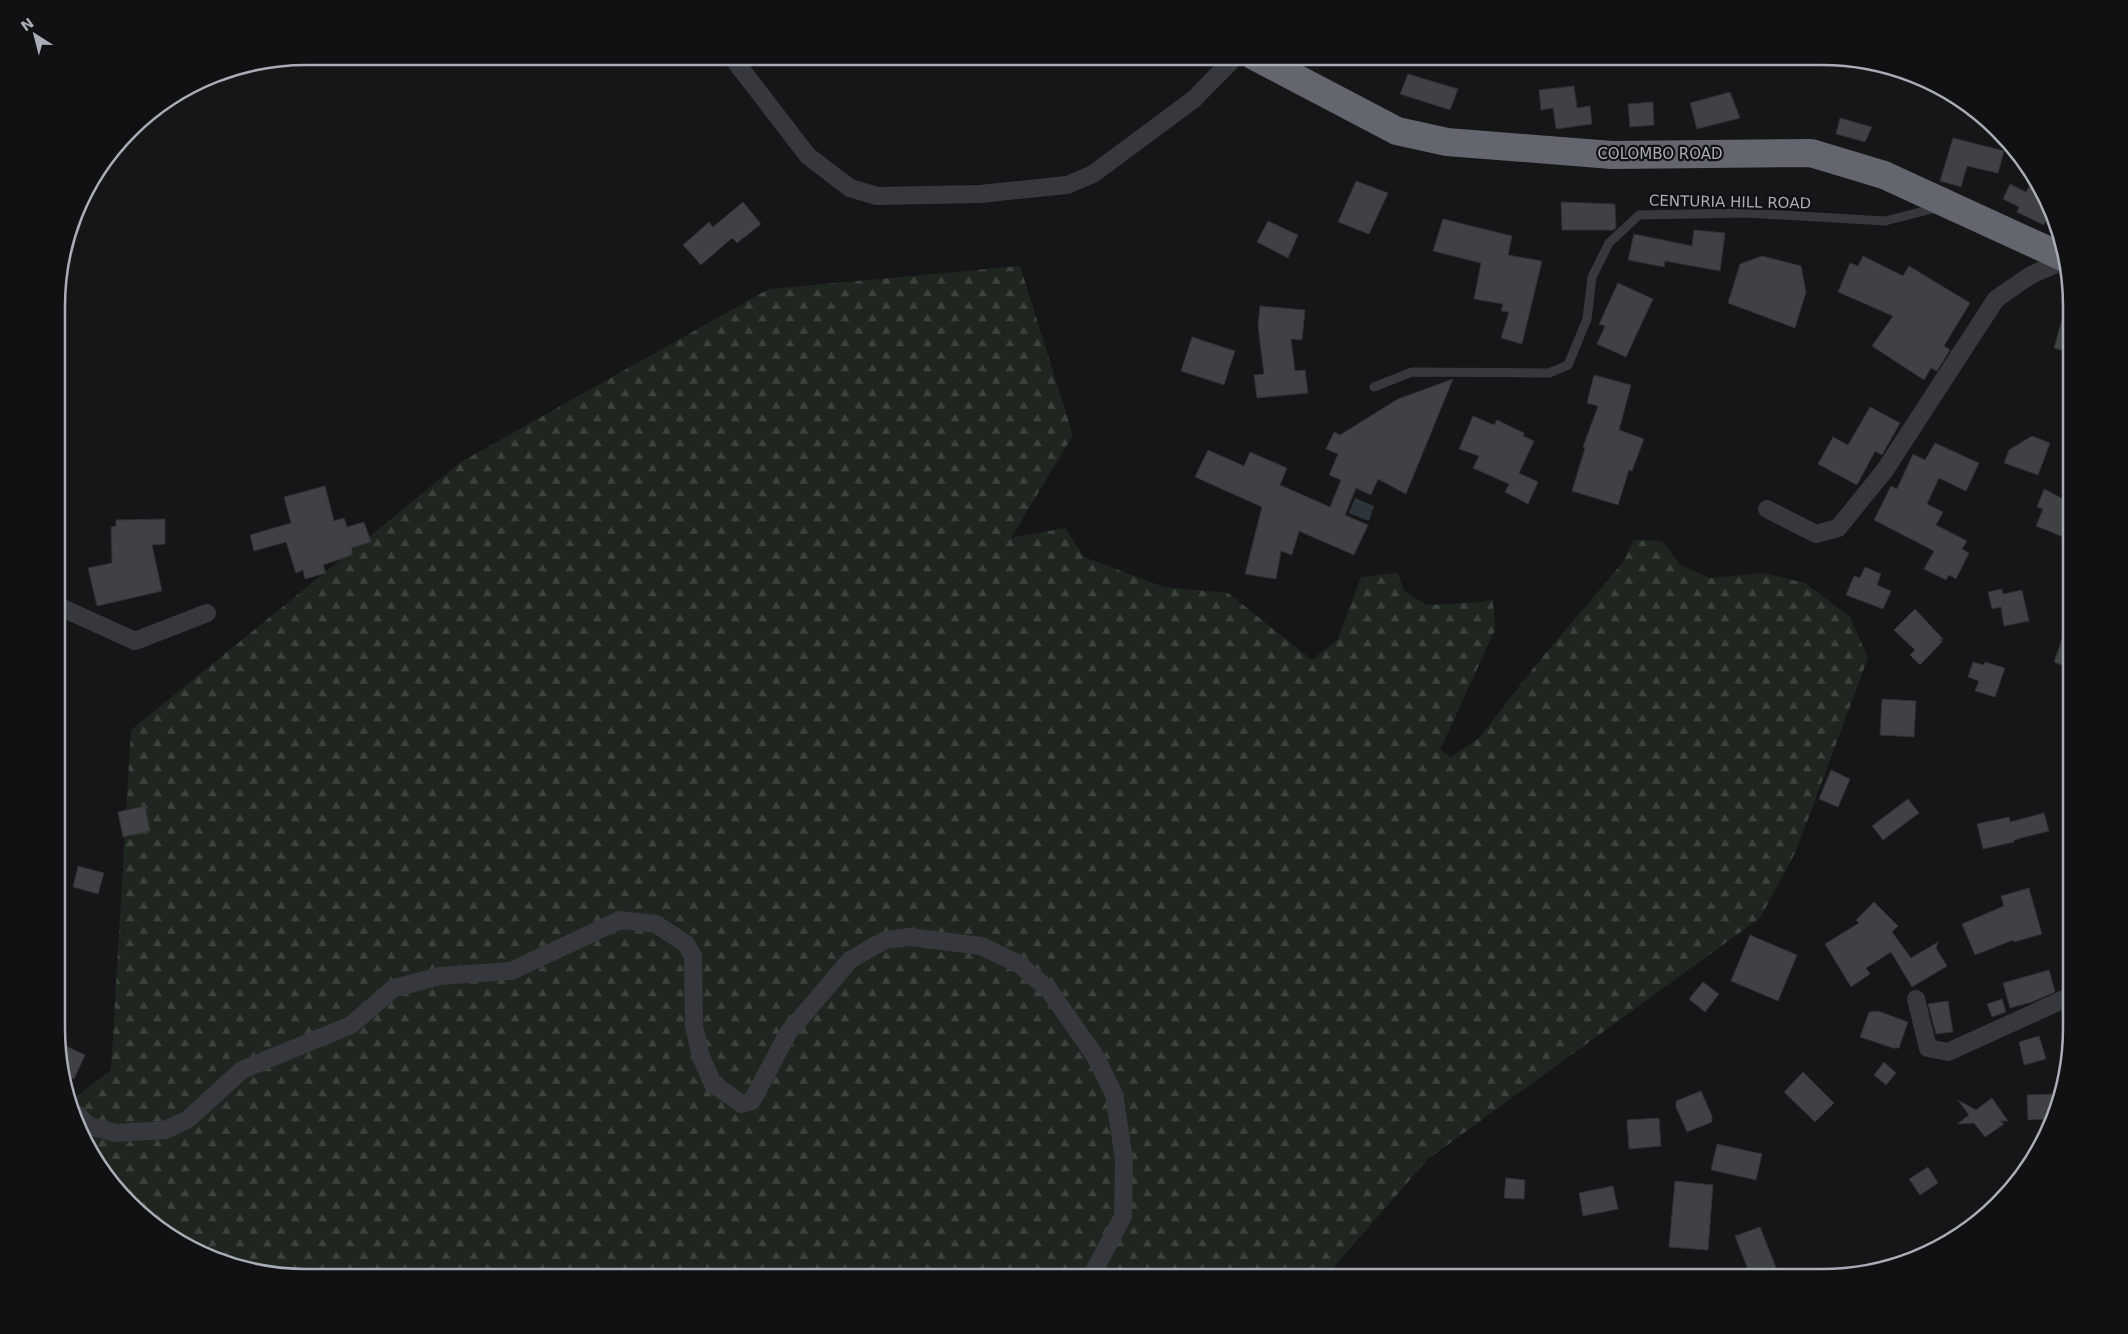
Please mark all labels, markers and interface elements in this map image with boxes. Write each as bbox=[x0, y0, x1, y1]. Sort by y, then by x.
north arrow bbox=[10, 10, 60, 60]
text: N bbox=[18, 15, 37, 34]
street label: COLOMBO ROAD bbox=[1597, 145, 1723, 163]
street label: CENTURIA HILL ROAD bbox=[1649, 192, 1811, 212]

